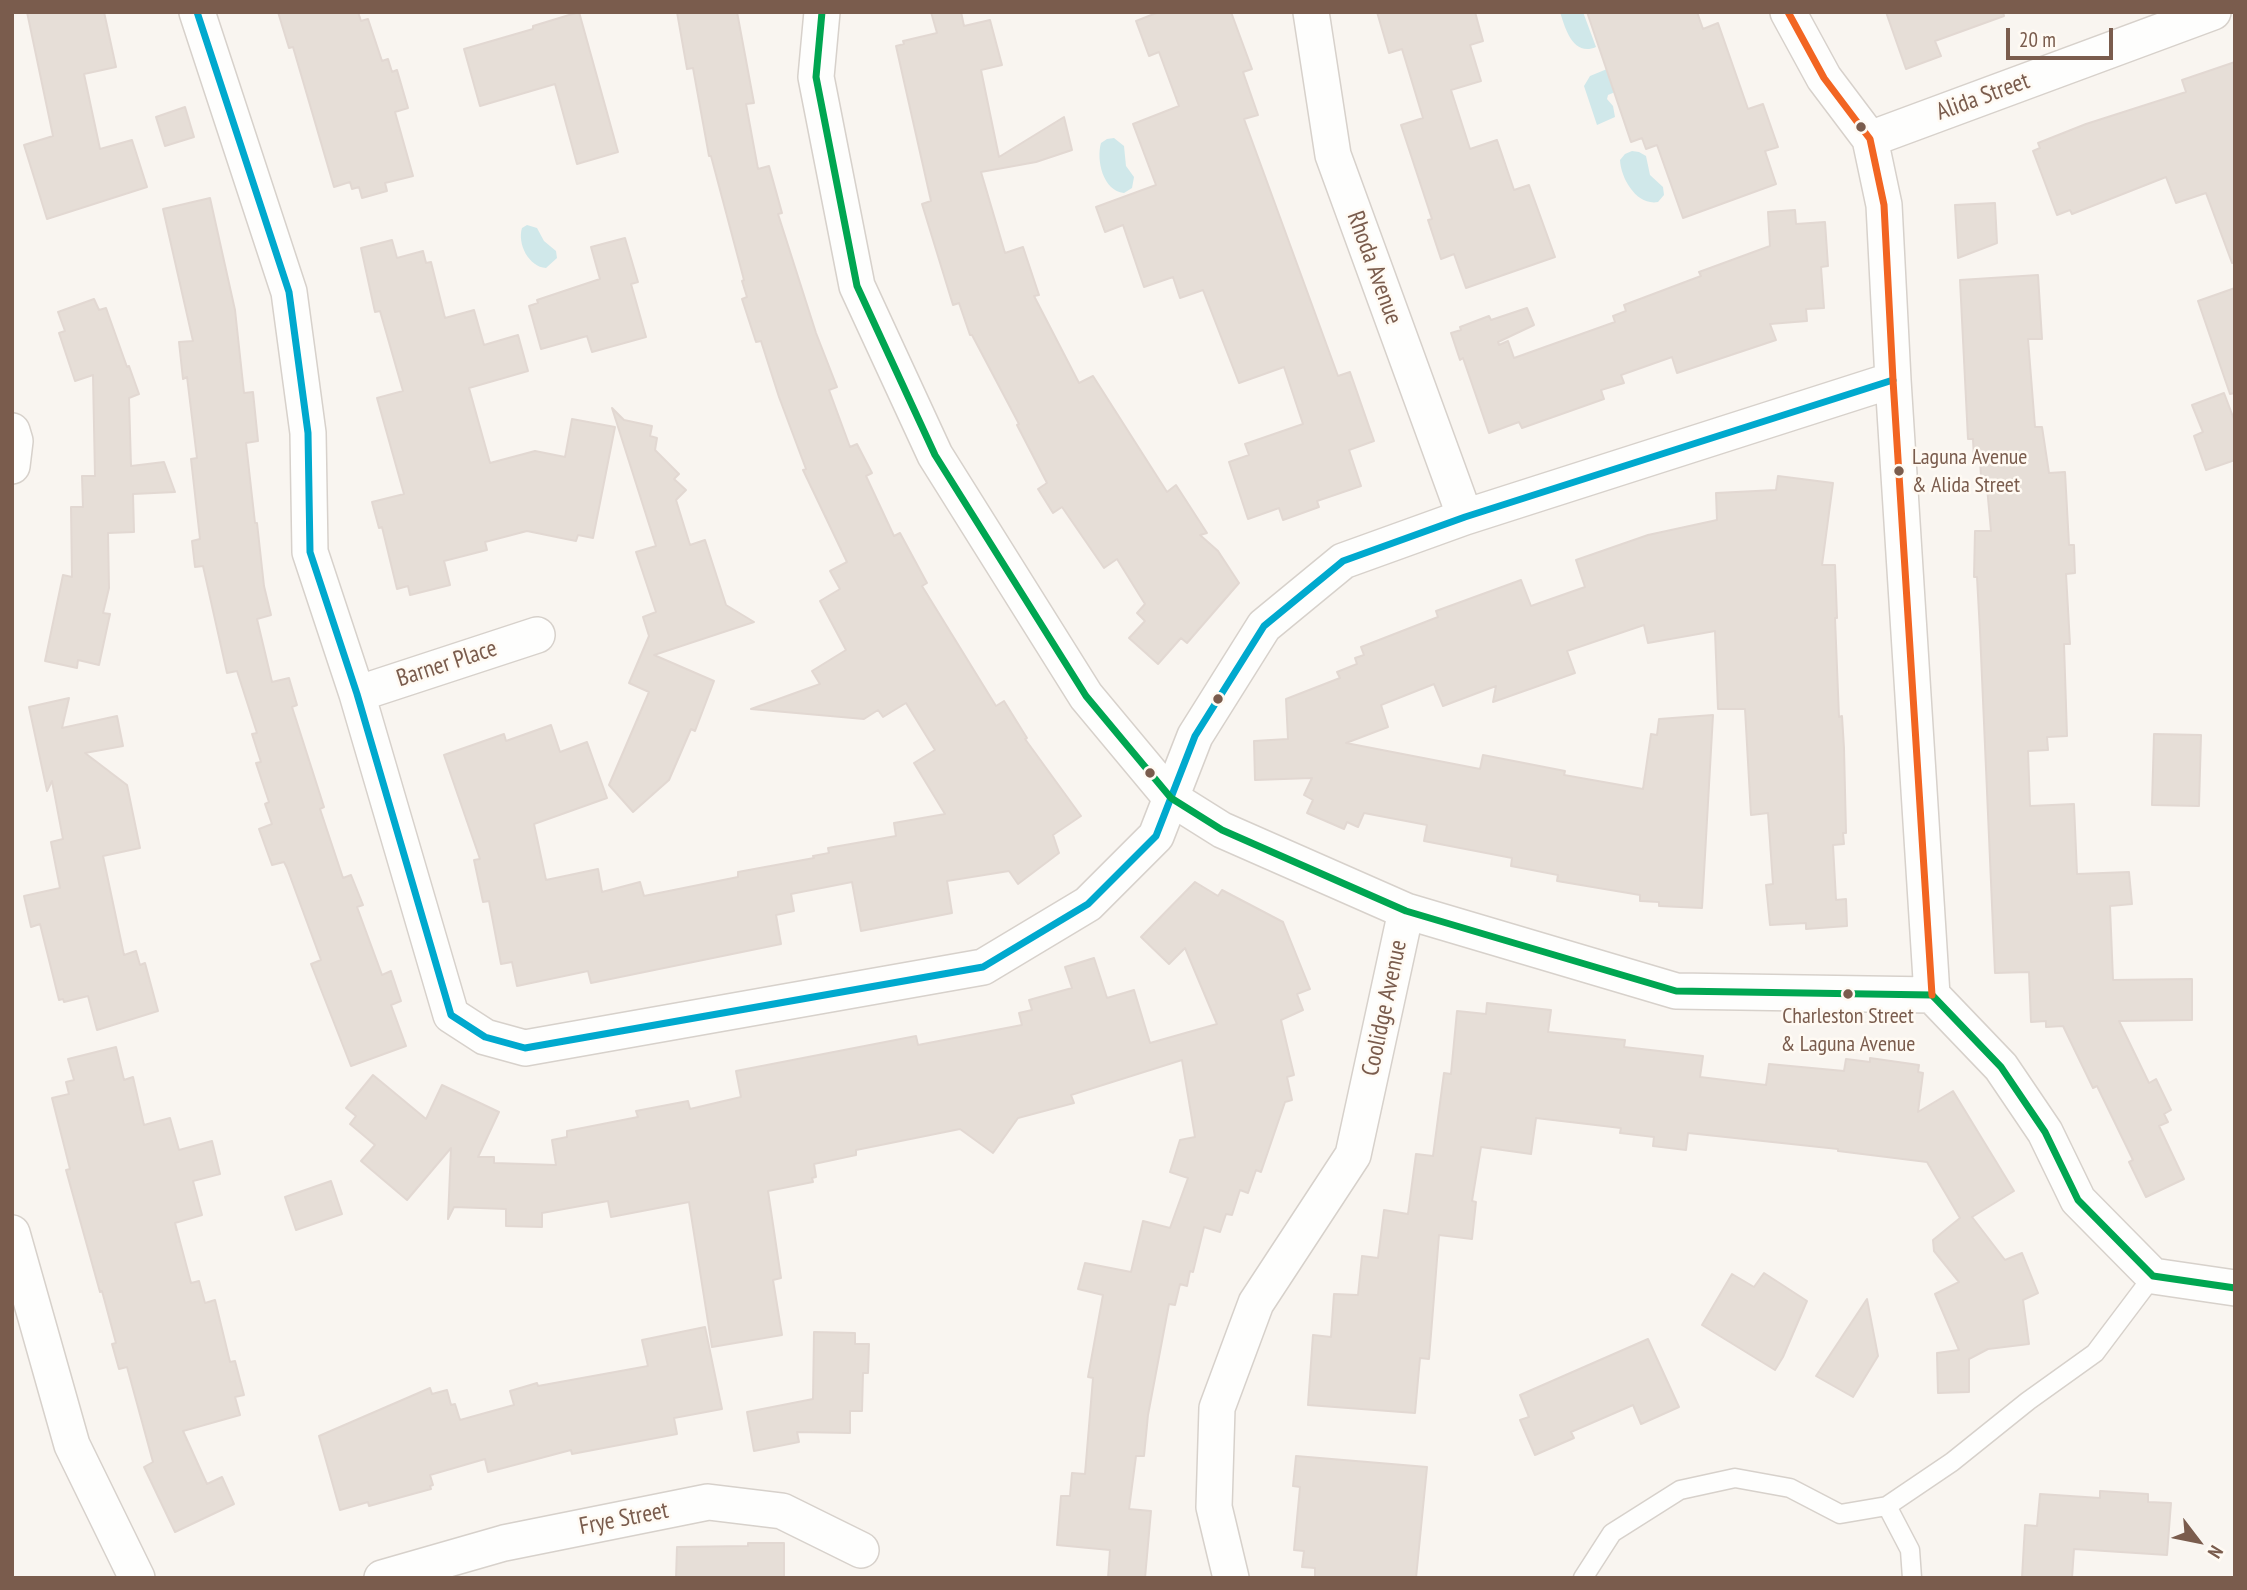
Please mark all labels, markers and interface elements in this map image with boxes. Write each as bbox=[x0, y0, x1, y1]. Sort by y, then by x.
scale bar bbox=[2009, 14, 2116, 58]
text: 20 m bbox=[2019, 26, 2056, 53]
street label: Alida Street bbox=[1933, 67, 2033, 127]
unlabelled marker bbox=[1854, 120, 1868, 134]
street label: Rhoda Avenue bbox=[1340, 208, 1408, 328]
place label: Laguna Avenue & Alida Street bbox=[1912, 445, 2027, 496]
marker: Laguna Avenue & Alida Street bbox=[1892, 464, 1906, 478]
street label: Barner Place bbox=[393, 634, 501, 694]
unlabelled marker bbox=[1211, 692, 1225, 706]
unlabelled marker bbox=[1143, 766, 1157, 780]
street label: Coolidge Avenue bbox=[1357, 937, 1413, 1079]
marker: Charleston Street & Laguna Avenue bbox=[1841, 987, 1855, 1001]
place label: Charleston Street & Laguna Avenue bbox=[1781, 1004, 1915, 1056]
street label: Frye Street bbox=[577, 1496, 671, 1542]
north arrow bbox=[2163, 1506, 2233, 1576]
text: N bbox=[2203, 1541, 2229, 1563]

